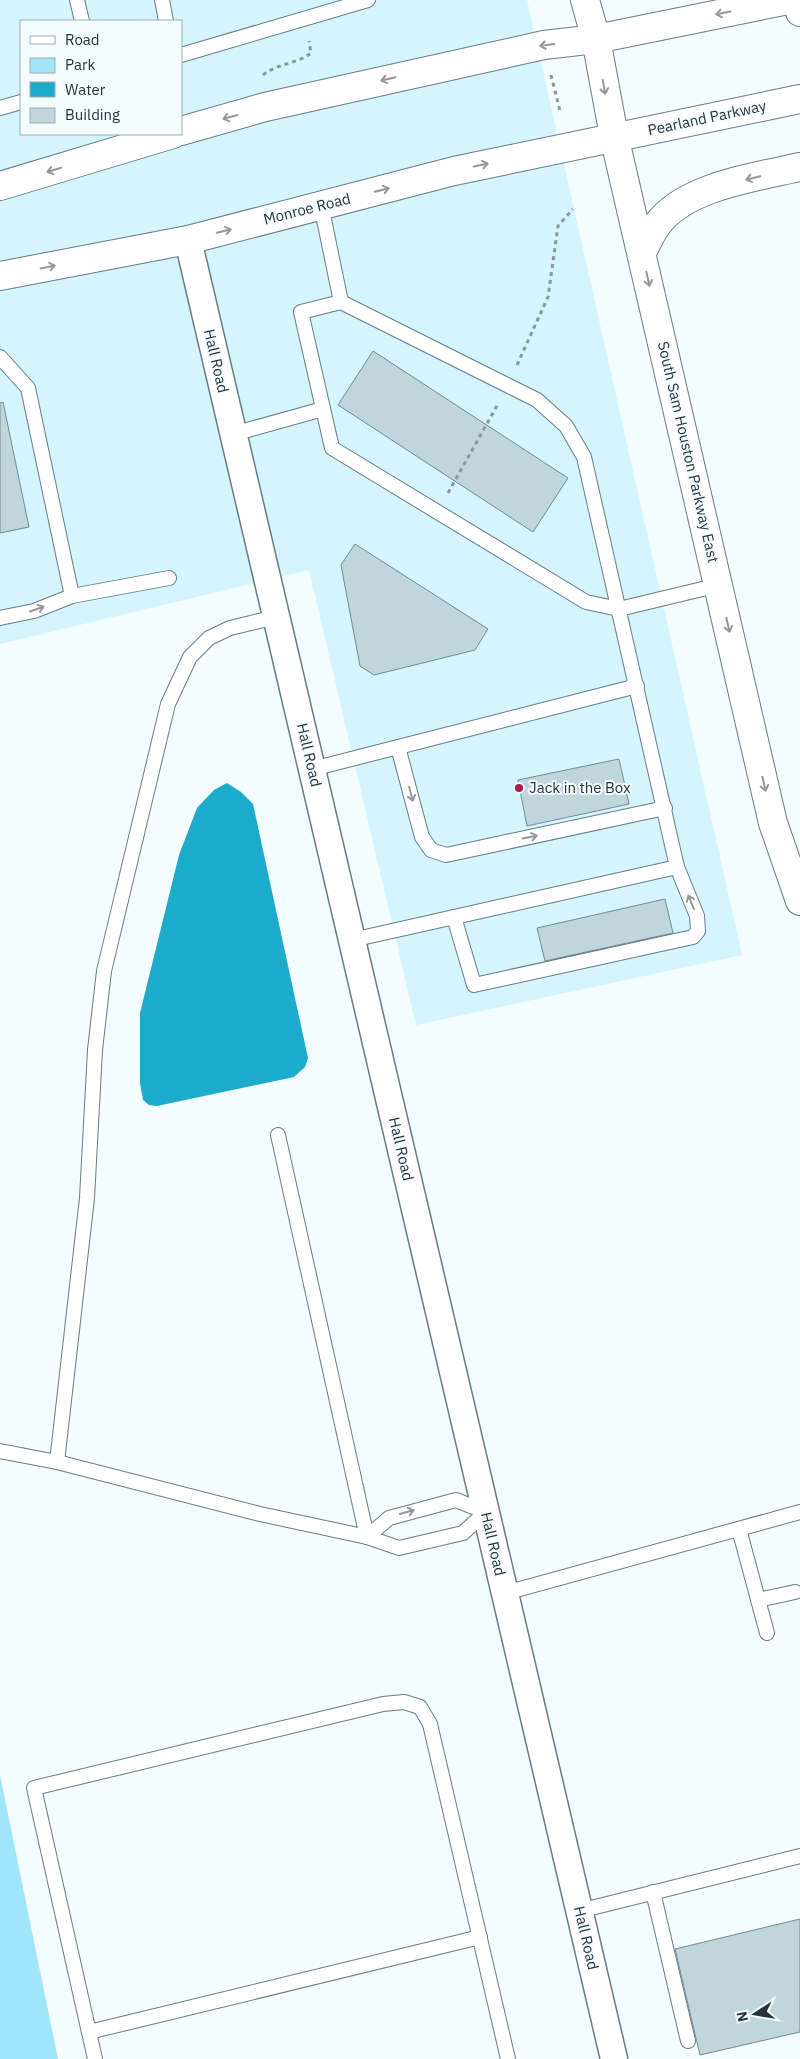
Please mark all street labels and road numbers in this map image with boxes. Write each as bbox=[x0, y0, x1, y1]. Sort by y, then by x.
street label: Pearland Parkway bbox=[646, 96, 768, 139]
street label: Monroe Road bbox=[261, 189, 352, 229]
street label: Hall Road bbox=[200, 327, 233, 395]
street label: South Sam Houston Parkway East bbox=[654, 339, 723, 564]
street label: Hall Road bbox=[293, 721, 326, 789]
street label: Hall Road bbox=[385, 1115, 418, 1183]
street label: Hall Road bbox=[477, 1510, 510, 1578]
street label: Hall Road bbox=[570, 1904, 603, 1972]

